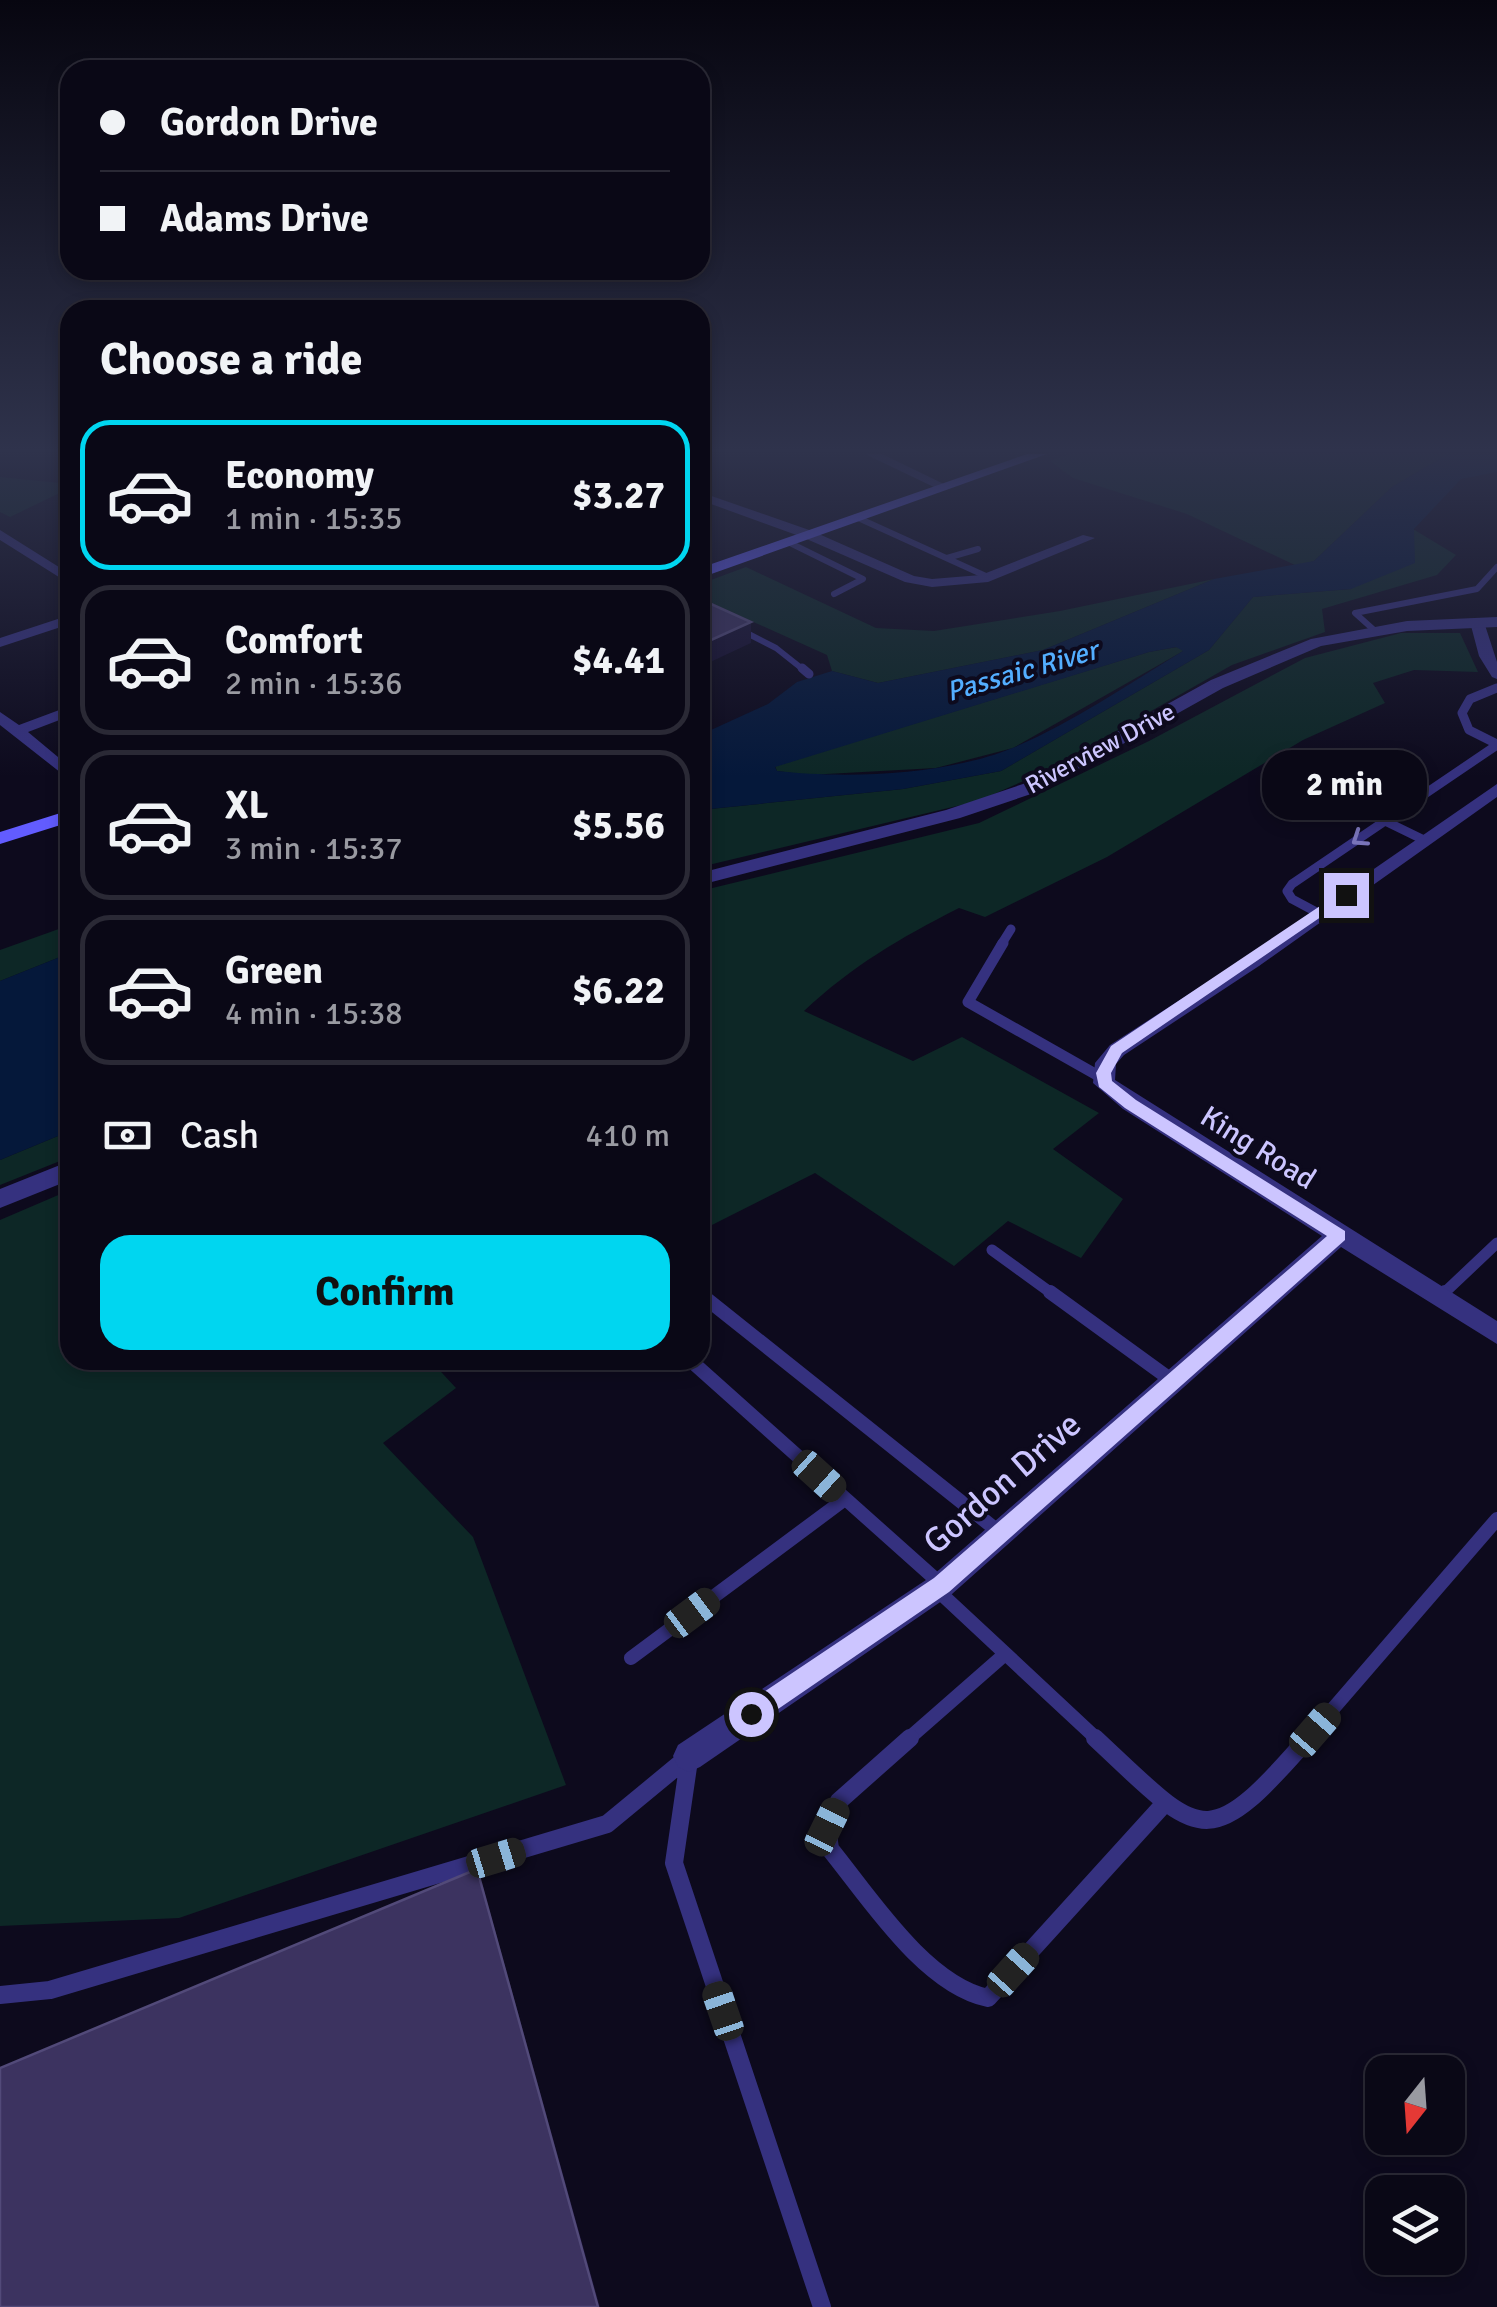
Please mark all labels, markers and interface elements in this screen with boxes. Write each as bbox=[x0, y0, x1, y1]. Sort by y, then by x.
text: Gordon Drive bbox=[160, 99, 378, 146]
text: Adams Drive bbox=[160, 195, 369, 242]
text: Choose a ride bbox=[100, 332, 363, 387]
icon: car bbox=[105, 450, 195, 540]
text: Economy bbox=[225, 452, 374, 499]
text: $3.27 bbox=[572, 472, 665, 519]
text: 1 min · 15:35 bbox=[225, 499, 403, 538]
icon: car bbox=[105, 615, 195, 705]
text: Comfort bbox=[225, 617, 363, 664]
water label: Passaic River bbox=[942, 632, 1105, 709]
text: $4.41 bbox=[572, 637, 665, 684]
text: 2 min · 15:36 bbox=[225, 664, 403, 703]
street label: Riverview Drive bbox=[1020, 696, 1180, 800]
callout: 2 min bbox=[1264, 750, 1428, 820]
text: 2 min bbox=[1306, 765, 1383, 804]
icon: car bbox=[105, 780, 195, 870]
text: XL bbox=[225, 782, 268, 829]
text: $5.56 bbox=[572, 802, 665, 849]
one-way arrow bbox=[1351, 827, 1370, 845]
text: 3 min · 15:37 bbox=[225, 829, 403, 868]
route end bbox=[1324, 873, 1369, 918]
icon: car bbox=[105, 945, 195, 1035]
text: Green bbox=[225, 947, 323, 994]
text: $6.22 bbox=[572, 967, 665, 1014]
text: 4 min · 15:38 bbox=[225, 994, 403, 1033]
street label: King Road bbox=[1193, 1098, 1323, 1198]
icon: cash bbox=[100, 1108, 155, 1163]
text: Cash bbox=[180, 1112, 259, 1159]
text: 410 m bbox=[586, 1116, 670, 1155]
button: Confirm bbox=[100, 1235, 670, 1350]
street label: Gordon Drive bbox=[914, 1403, 1090, 1563]
car bbox=[787, 1445, 851, 1507]
car bbox=[659, 1583, 725, 1643]
route start bbox=[729, 1692, 774, 1737]
car bbox=[1284, 1698, 1346, 1762]
car bbox=[800, 1793, 854, 1861]
car bbox=[463, 1835, 529, 1881]
car bbox=[982, 1938, 1044, 2002]
car bbox=[699, 1978, 747, 2044]
north arrow bbox=[1365, 2055, 1465, 2155]
map controls bbox=[1365, 2055, 1465, 2275]
button: layers bbox=[1365, 2175, 1465, 2275]

